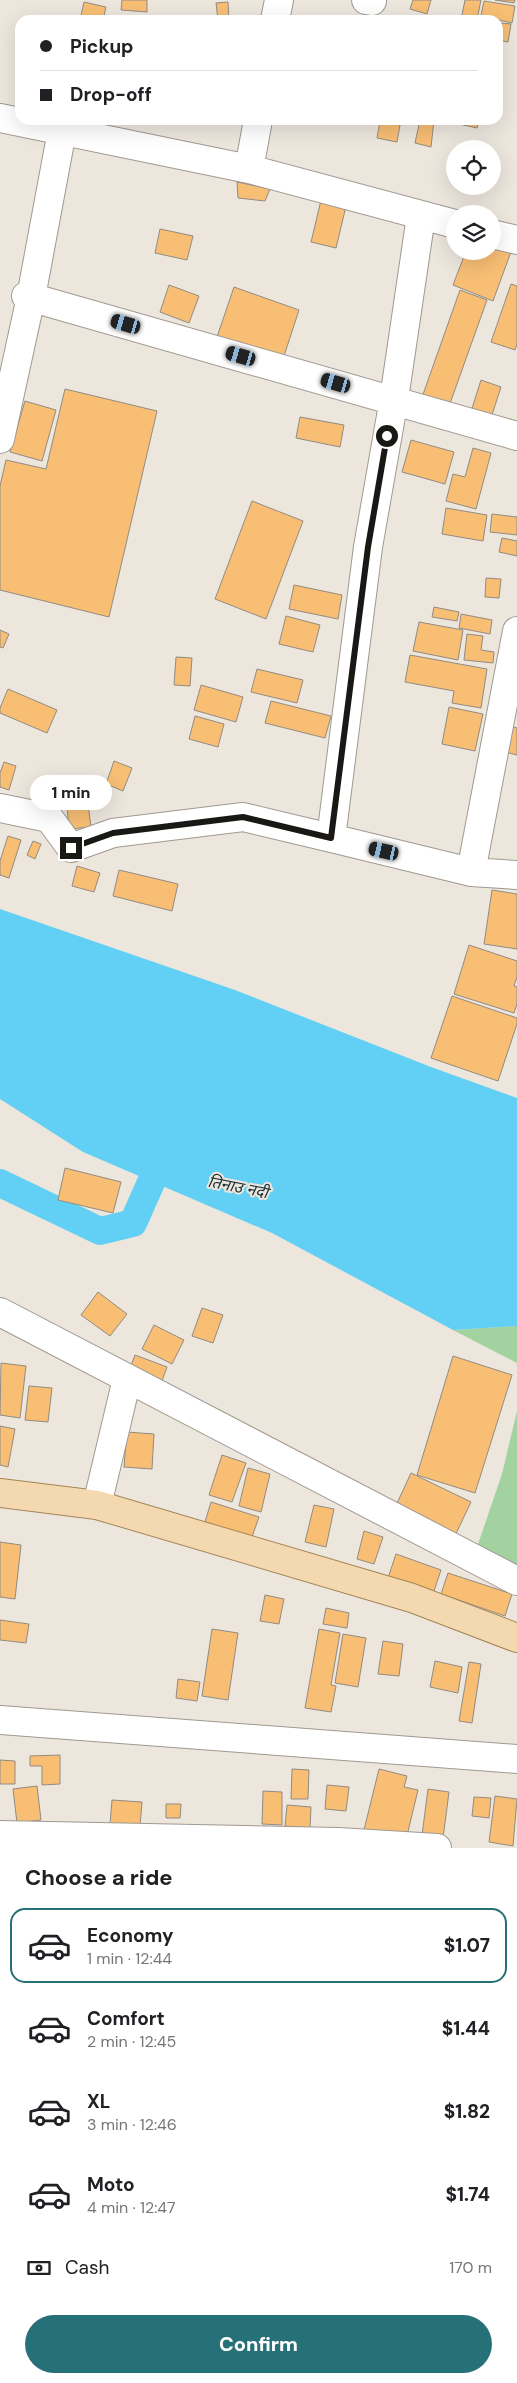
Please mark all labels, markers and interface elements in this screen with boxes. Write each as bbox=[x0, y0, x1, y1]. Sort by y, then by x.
text: Pickup bbox=[70, 34, 134, 59]
text: Drop-off bbox=[70, 82, 152, 107]
map controls bbox=[446, 140, 501, 260]
button: locate bbox=[446, 140, 501, 195]
button: layers bbox=[446, 205, 501, 260]
car bbox=[109, 313, 142, 335]
car bbox=[224, 345, 257, 367]
car bbox=[319, 372, 352, 394]
route start bbox=[376, 425, 398, 447]
callout: 1 min bbox=[30, 776, 112, 810]
text: 1 min bbox=[51, 782, 91, 803]
route end bbox=[60, 837, 82, 859]
car bbox=[367, 840, 400, 862]
water label: तिनाउ नदी bbox=[206, 1171, 273, 1204]
text: Choose a ride bbox=[25, 1863, 173, 1892]
icon: car bbox=[27, 1923, 72, 1968]
text: Economy bbox=[87, 1923, 174, 1948]
text: $1.07 bbox=[444, 1933, 490, 1958]
text: 1 min · 12:44 bbox=[87, 1948, 172, 1969]
icon: car bbox=[27, 2006, 72, 2051]
text: Comfort bbox=[87, 2006, 165, 2031]
text: $1.44 bbox=[442, 2016, 490, 2041]
text: 2 min · 12:45 bbox=[87, 2031, 176, 2052]
icon: car bbox=[27, 2089, 72, 2134]
text: XL bbox=[87, 2089, 110, 2114]
text: $1.82 bbox=[444, 2099, 490, 2124]
text: 3 min · 12:46 bbox=[87, 2114, 177, 2135]
icon: car bbox=[27, 2172, 72, 2217]
text: Moto bbox=[87, 2172, 135, 2197]
text: $1.74 bbox=[446, 2182, 490, 2207]
text: 4 min · 12:47 bbox=[87, 2197, 176, 2218]
icon: cash bbox=[25, 2254, 53, 2282]
text: Cash bbox=[65, 2255, 109, 2280]
text: 170 m bbox=[449, 2257, 492, 2278]
button: Confirm bbox=[25, 2315, 492, 2373]

